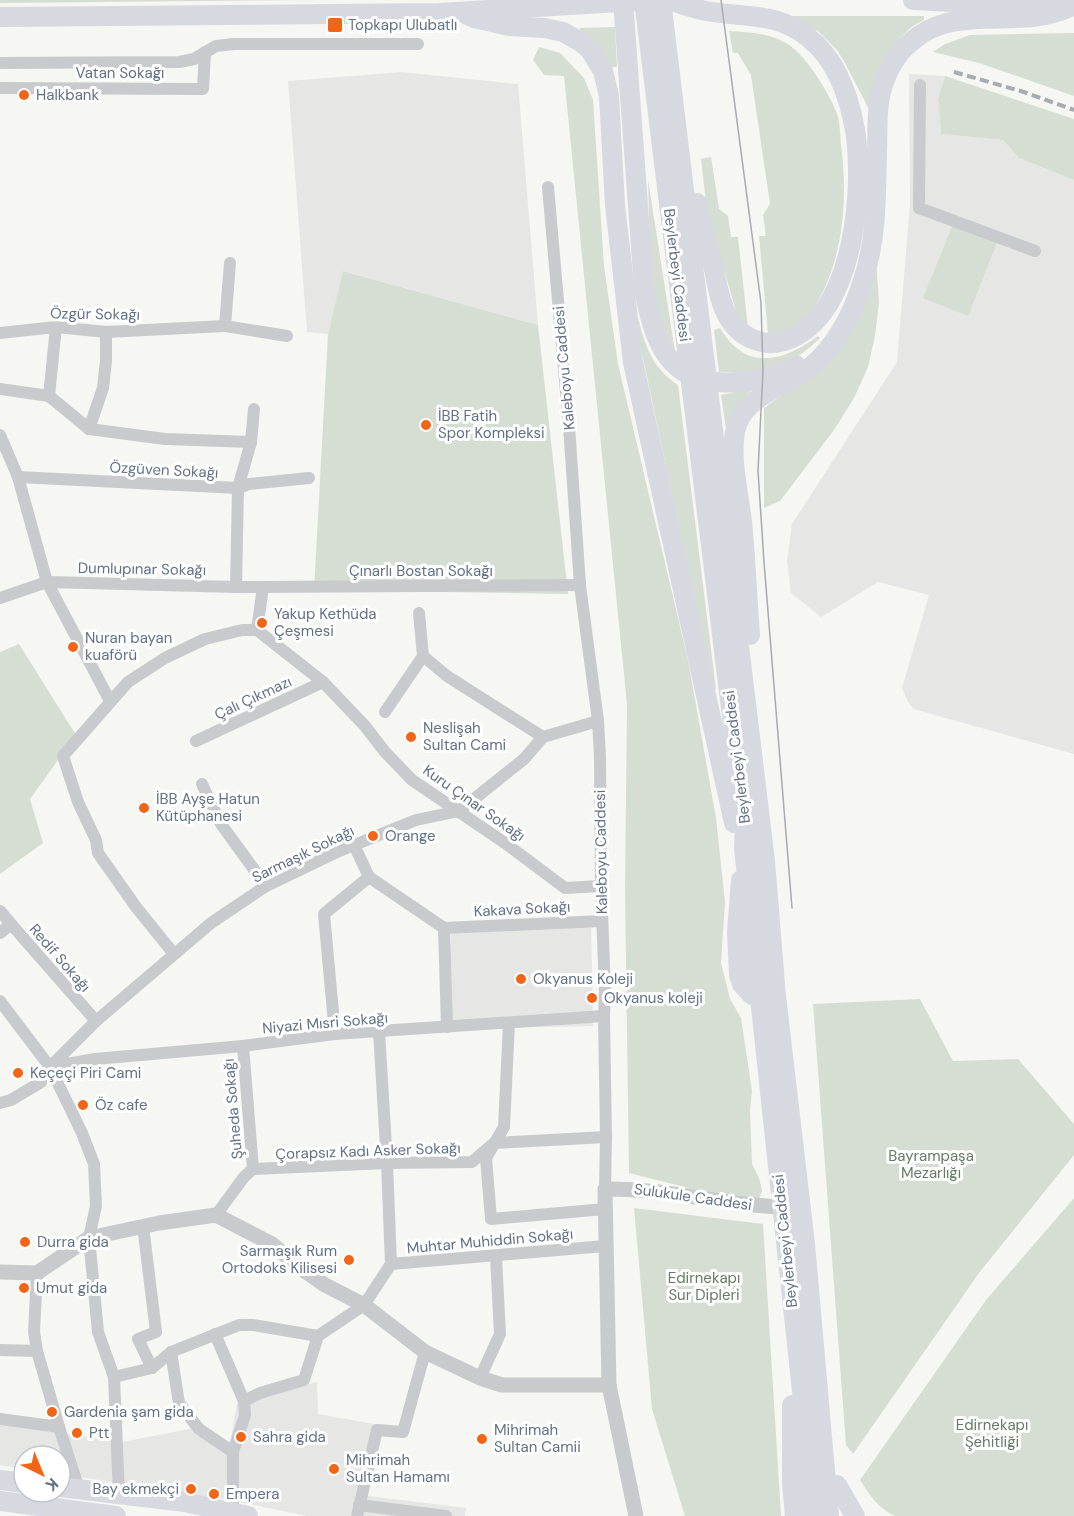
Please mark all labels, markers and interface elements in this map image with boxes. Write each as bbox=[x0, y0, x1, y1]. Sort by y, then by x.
place label: Topkapı Ulubatlı bbox=[348, 15, 457, 35]
marker: Topkapı Ulubatlı bbox=[326, 16, 344, 34]
street label: Vatan Sokağı bbox=[76, 63, 164, 83]
place label: Halkbank bbox=[36, 85, 99, 105]
marker: Halkbank bbox=[17, 88, 31, 102]
street label: Beylerbeyi Caddesi bbox=[659, 207, 695, 343]
street label: Özgür Sokağı bbox=[50, 303, 140, 325]
street label: Kaleboyu Caddesi bbox=[549, 305, 579, 431]
place label: İBB Fatih Spor Kompleksi bbox=[438, 406, 545, 443]
marker: İBB Fatih Spor Kompleksi bbox=[419, 418, 433, 432]
street label: Özgüven Sokağı bbox=[109, 457, 219, 483]
street label: Dumlupınar Sokağı bbox=[78, 558, 206, 580]
street label: Çınarlı Bostan Sokağı bbox=[349, 561, 493, 581]
place label: Yakup Kethüda Çeşmesi bbox=[274, 604, 377, 641]
marker: Yakup Kethüda Çeşmesi bbox=[255, 616, 269, 630]
place label: Nuran bayan kuaförü bbox=[85, 628, 172, 665]
marker: Nuran bayan kuaförü bbox=[66, 640, 80, 654]
street label: Çalı Çıkmazı bbox=[211, 671, 295, 725]
street label: Beylerbeyi Caddesi bbox=[719, 689, 755, 825]
place label: Neslişah Sultan Cami bbox=[423, 718, 506, 755]
marker: Neslişah Sultan Cami bbox=[404, 730, 418, 744]
street label: Kuru Çınar Sokağı bbox=[419, 760, 529, 846]
place label: İBB Ayşe Hatun Kütüphanesi bbox=[156, 789, 260, 826]
street label: Kaleboyu Caddesi bbox=[590, 790, 612, 914]
marker: İBB Ayşe Hatun Kütüphanesi bbox=[137, 801, 151, 815]
street label: Sarmaşık Sokağı bbox=[249, 821, 357, 887]
place label: Orange bbox=[385, 826, 436, 846]
marker: Orange bbox=[366, 829, 380, 843]
street label: Kakava Sokağı bbox=[473, 896, 571, 922]
street label: Redif Sokağı bbox=[25, 920, 95, 996]
place label: Okyanus Koleji bbox=[533, 969, 633, 989]
marker: Okyanus Koleji bbox=[514, 972, 528, 986]
place label: Okyanus koleji bbox=[604, 988, 703, 1008]
marker: Okyanus koleji bbox=[585, 991, 599, 1005]
street label: Niyazi Mısri Sokağı bbox=[261, 1008, 389, 1038]
street label: Şuheda Sokağı bbox=[219, 1058, 247, 1160]
place label: Keçeçi Piri Cami bbox=[30, 1063, 141, 1083]
marker: Keçeçi Piri Cami bbox=[11, 1066, 25, 1080]
place label: Öz cafe bbox=[95, 1095, 148, 1115]
marker: Öz cafe bbox=[76, 1098, 90, 1112]
street label: Çorapsız Kadı Asker Sokağı bbox=[275, 1138, 461, 1164]
park label: Bayrampaşa Mezarlığı bbox=[888, 1146, 974, 1183]
street label: Beylerbeyi Caddesi bbox=[768, 1173, 802, 1309]
street label: Sulukule Caddesi bbox=[633, 1179, 753, 1215]
street label: Muhtar Muhiddin Sokağı bbox=[406, 1224, 574, 1258]
place label: Durra gida bbox=[37, 1232, 109, 1252]
marker: Durra gida bbox=[18, 1235, 32, 1249]
place label: Sarmaşık Rum Ortodoks Kilisesi bbox=[222, 1241, 337, 1278]
marker: Sarmaşık Rum Ortodoks Kilisesi bbox=[342, 1253, 356, 1267]
park label: Edirnekapı Sur Dipleri bbox=[668, 1268, 740, 1305]
place label: Umut gida bbox=[36, 1278, 107, 1298]
marker: Umut gida bbox=[17, 1281, 31, 1295]
place label: Gardenia şam gida bbox=[64, 1402, 194, 1422]
marker: Gardenia şam gida bbox=[45, 1405, 59, 1419]
park label: Edirnekapı Şehitliği bbox=[956, 1415, 1028, 1452]
place label: Mihrimah Sultan Camii bbox=[494, 1420, 581, 1457]
place label: Ptt bbox=[89, 1423, 110, 1443]
marker: Ptt bbox=[70, 1426, 84, 1440]
place label: Sahra gida bbox=[253, 1427, 326, 1447]
marker: Sahra gida bbox=[234, 1430, 248, 1444]
marker: Mihrimah Sultan Camii bbox=[475, 1432, 489, 1446]
north arrow bbox=[12, 1444, 72, 1504]
place label: Mihrimah Sultan Hamamı bbox=[346, 1450, 450, 1487]
marker: Mihrimah Sultan Hamamı bbox=[327, 1462, 341, 1476]
text: K bbox=[41, 1473, 63, 1496]
place label: Bay ekmekçi bbox=[93, 1479, 179, 1499]
marker: Bay ekmekçi bbox=[184, 1482, 198, 1496]
place label: Empera bbox=[226, 1484, 279, 1504]
marker: Empera bbox=[207, 1487, 221, 1501]

